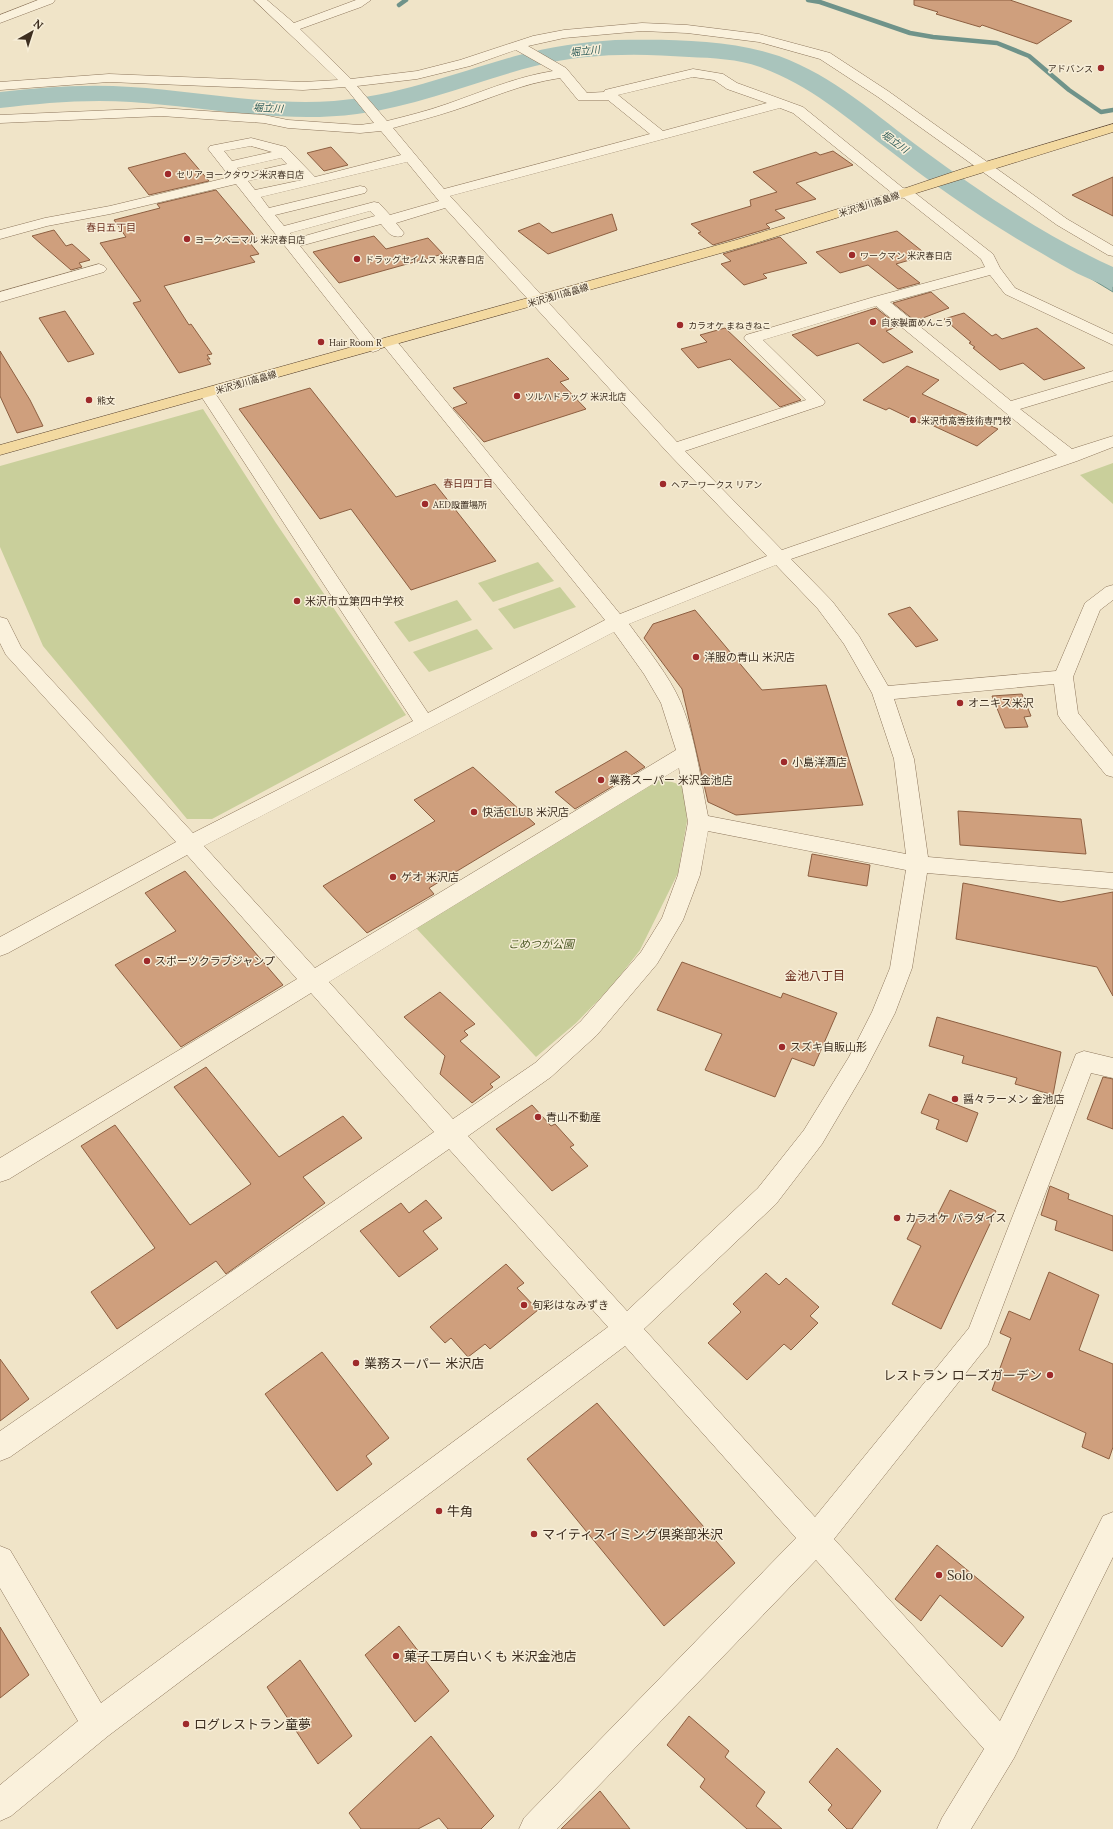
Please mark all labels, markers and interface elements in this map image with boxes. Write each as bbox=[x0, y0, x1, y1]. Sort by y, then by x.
north arrow bbox=[12, 12, 52, 52]
text: N bbox=[31, 16, 46, 33]
water label: 堀立川 bbox=[569, 43, 602, 59]
place label: アドバンス bbox=[1048, 63, 1093, 74]
marker: アドバンス bbox=[1096, 63, 1106, 73]
water label: 堀立川 bbox=[253, 100, 284, 116]
water label: 堀立川 bbox=[879, 128, 912, 157]
marker: セリア ヨークタウン米沢春日店 bbox=[163, 169, 173, 179]
place label: セリア ヨークタウン米沢春日店 bbox=[176, 169, 304, 180]
street label: 米沢浅川高畠線 bbox=[837, 189, 902, 219]
district label: 春日五丁目 bbox=[86, 221, 136, 234]
marker: ヨークベニマル 米沢春日店 bbox=[182, 234, 192, 244]
place label: ヨークベニマル 米沢春日店 bbox=[195, 234, 305, 245]
marker: ワークマン 米沢春日店 bbox=[847, 250, 857, 260]
place label: ワークマン 米沢春日店 bbox=[860, 250, 952, 261]
marker: ドラッグセイムス 米沢春日店 bbox=[352, 254, 362, 264]
place label: ドラッグセイムス 米沢春日店 bbox=[365, 254, 484, 265]
street label: 米沢浅川高畠線 bbox=[526, 281, 591, 309]
marker: 自家製面めんこう bbox=[868, 317, 878, 327]
place label: 自家製面めんこう bbox=[881, 317, 953, 328]
marker: カラオケ まねきねこ bbox=[675, 320, 685, 330]
place label: カラオケ まねきねこ bbox=[688, 320, 771, 331]
marker: Hair Room R bbox=[316, 337, 326, 347]
place label: Hair Room R bbox=[329, 337, 382, 348]
street label: 米沢浅川高畠線 bbox=[214, 368, 279, 396]
marker: ツルハドラッグ 米沢北店 bbox=[512, 391, 522, 401]
place label: ツルハドラッグ 米沢北店 bbox=[525, 391, 626, 402]
marker: 熊文 bbox=[84, 395, 94, 405]
place label: 熊文 bbox=[97, 395, 115, 406]
marker: 米沢市高等技術専門校 bbox=[908, 415, 918, 425]
place label: 米沢市高等技術専門校 bbox=[921, 415, 1011, 426]
district label: 春日四丁目 bbox=[443, 477, 493, 490]
marker: ヘアーワークス リアン bbox=[658, 479, 668, 489]
place label: ヘアーワークス リアン bbox=[671, 479, 762, 490]
marker: AED設置場所 bbox=[420, 499, 430, 509]
place label: AED設置場所 bbox=[432, 499, 487, 510]
place label: 米沢市立第四中学校 bbox=[305, 594, 404, 608]
marker: 米沢市立第四中学校 bbox=[292, 596, 302, 606]
place label: 洋服の青山 米沢店 bbox=[704, 650, 795, 664]
marker: 洋服の青山 米沢店 bbox=[691, 652, 701, 662]
place label: オニキス米沢 bbox=[968, 696, 1034, 710]
marker: オニキス米沢 bbox=[955, 698, 965, 708]
place label: 小島洋酒店 bbox=[792, 755, 847, 769]
marker: 小島洋酒店 bbox=[779, 757, 789, 767]
place label: 業務スーパー 米沢金池店 bbox=[609, 773, 733, 787]
marker: 業務スーパー 米沢金池店 bbox=[596, 775, 606, 785]
place label: 快活CLUB 米沢店 bbox=[482, 805, 569, 819]
marker: 快活CLUB 米沢店 bbox=[469, 807, 479, 817]
place label: ゲオ 米沢店 bbox=[401, 870, 459, 884]
marker: ゲオ 米沢店 bbox=[388, 872, 398, 882]
park label: こめつが公園 bbox=[508, 937, 576, 951]
place label: スポーツクラブジャンプ bbox=[155, 954, 275, 968]
marker: スポーツクラブジャンプ bbox=[142, 956, 152, 966]
district label: 金池八丁目 bbox=[785, 968, 845, 983]
place label: スズキ自販山形 bbox=[790, 1040, 867, 1054]
marker: スズキ自販山形 bbox=[777, 1042, 787, 1052]
place label: 醤々ラーメン 金池店 bbox=[963, 1092, 1064, 1106]
marker: 醤々ラーメン 金池店 bbox=[950, 1094, 960, 1104]
place label: 青山不動産 bbox=[546, 1110, 601, 1124]
marker: 青山不動産 bbox=[533, 1112, 543, 1122]
place label: カラオケ パラダイス bbox=[905, 1211, 1007, 1225]
marker: カラオケ パラダイス bbox=[892, 1213, 902, 1223]
place label: 旬彩はなみずき bbox=[532, 1298, 609, 1312]
marker: 旬彩はなみずき bbox=[519, 1300, 529, 1310]
place label: 業務スーパー 米沢店 bbox=[364, 1355, 484, 1372]
marker: 業務スーパー 米沢店 bbox=[351, 1358, 361, 1368]
place label: レストラン ローズガーデン bbox=[883, 1367, 1042, 1384]
marker: レストラン ローズガーデン bbox=[1045, 1370, 1055, 1380]
place label: 牛角 bbox=[447, 1503, 473, 1520]
marker: 牛角 bbox=[434, 1506, 444, 1516]
place label: マイティスイミング倶楽部米沢 bbox=[542, 1526, 723, 1543]
marker: マイティスイミング倶楽部米沢 bbox=[529, 1529, 539, 1539]
place label: Solo bbox=[947, 1567, 974, 1584]
marker: Solo bbox=[934, 1570, 944, 1580]
place label: 菓子工房白いくも 米沢金池店 bbox=[404, 1648, 576, 1665]
marker: 菓子工房白いくも 米沢金池店 bbox=[391, 1651, 401, 1661]
place label: ログレストラン童夢 bbox=[194, 1716, 311, 1733]
marker: ログレストラン童夢 bbox=[181, 1719, 191, 1729]

